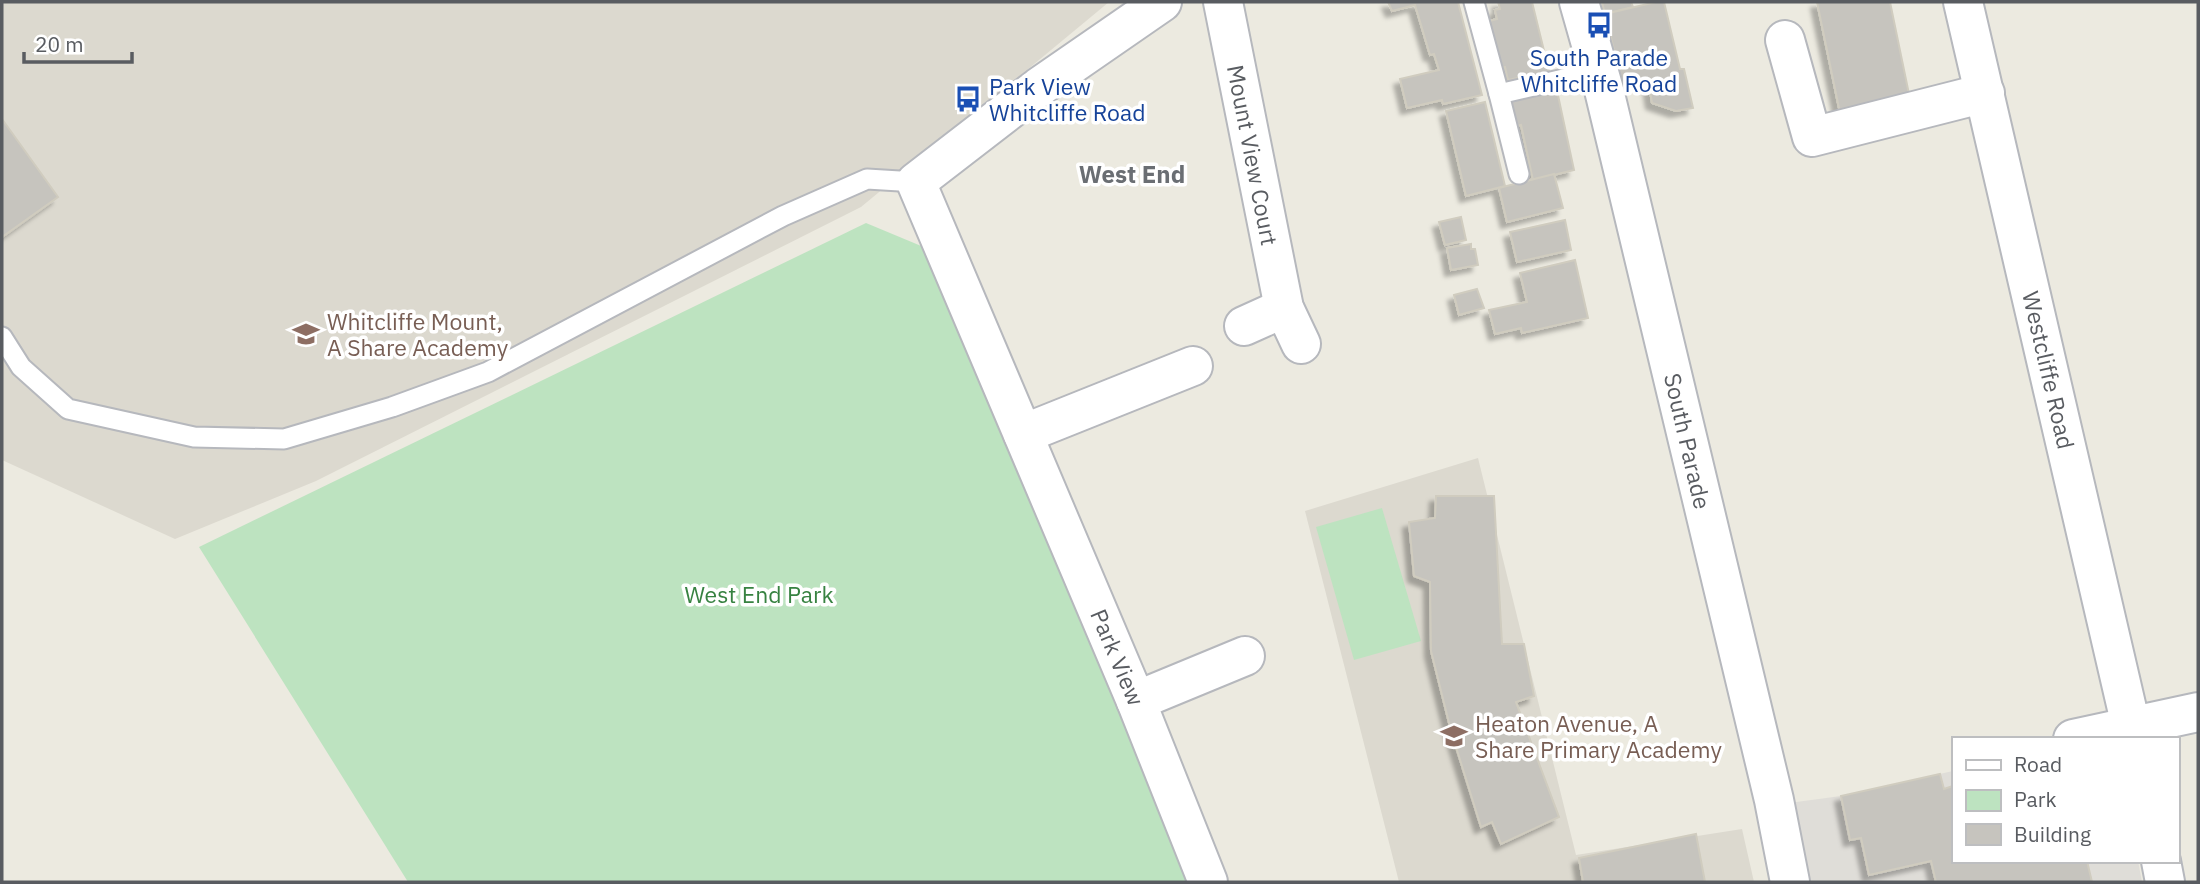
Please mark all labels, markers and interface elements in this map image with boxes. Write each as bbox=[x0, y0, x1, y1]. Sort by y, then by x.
bus stop icon: South Parade Whitcliffe Road bbox=[1584, 10, 1614, 40]
scale bar bbox=[24, 21, 133, 65]
text: 20 m bbox=[35, 30, 84, 58]
place label: South Parade Whitcliffe Road bbox=[1521, 42, 1677, 98]
street label: Mount View Court bbox=[1221, 62, 1285, 248]
place label: Park View Whitcliffe Road bbox=[989, 71, 1146, 127]
bus stop icon: Park View Whitcliffe Road bbox=[953, 84, 983, 114]
district label: West End bbox=[1079, 158, 1185, 190]
street label: Westcliffe Road bbox=[2016, 288, 2082, 452]
place label: Whitcliffe Mount, A Share Academy bbox=[327, 306, 509, 362]
school or university icon: Whitcliffe Mount, A Share Academy bbox=[291, 319, 321, 349]
street label: South Parade bbox=[1658, 370, 1718, 512]
park label: West End Park bbox=[684, 579, 834, 609]
street label: Park View bbox=[1084, 604, 1152, 710]
place label: Heaton Avenue, A Share Primary Academy bbox=[1475, 708, 1722, 764]
school or university icon: Heaton Avenue, A Share Primary Academy bbox=[1439, 721, 1469, 751]
legend bbox=[1952, 737, 2179, 863]
text: Road bbox=[2014, 750, 2062, 778]
text: Park bbox=[2014, 785, 2057, 813]
text: Building bbox=[2014, 820, 2091, 848]

